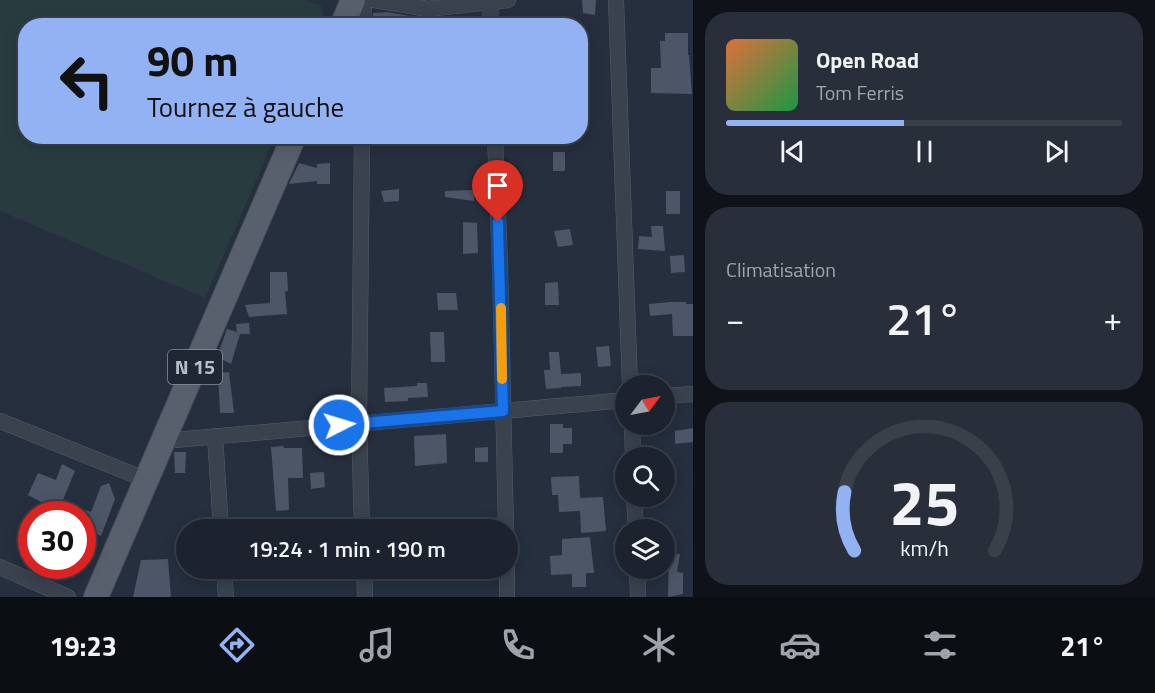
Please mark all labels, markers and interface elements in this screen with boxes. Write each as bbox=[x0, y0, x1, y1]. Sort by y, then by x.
text: 90 m bbox=[147, 28, 239, 92]
icon: left bbox=[48, 42, 126, 120]
text: Open Road bbox=[816, 43, 919, 77]
text: Tom Ferris bbox=[816, 77, 904, 108]
text: Tournez à gauche bbox=[147, 86, 344, 127]
icon: previous bbox=[776, 135, 809, 168]
icon: pause bbox=[908, 135, 941, 168]
icon: next bbox=[1040, 135, 1073, 168]
pin bbox=[472, 160, 523, 222]
icon: arrive bbox=[481, 169, 514, 202]
text: Climatisation bbox=[726, 254, 836, 285]
text: 21° bbox=[886, 284, 962, 352]
text: − bbox=[726, 294, 744, 344]
text: + bbox=[1104, 294, 1122, 344]
road number: N 15 bbox=[168, 350, 222, 384]
north arrow bbox=[615, 375, 675, 435]
map controls bbox=[615, 375, 675, 579]
position arrow bbox=[307, 393, 371, 457]
button: search bbox=[615, 447, 675, 507]
text: 25 bbox=[889, 454, 959, 549]
speed limit sign: 30 bbox=[18, 501, 96, 579]
button: layers bbox=[615, 519, 675, 579]
text: 19:24 · 1 min · 190 m bbox=[248, 532, 446, 566]
text: km/h bbox=[900, 532, 948, 564]
icon: directions bbox=[216, 624, 258, 666]
icon: music bbox=[356, 624, 398, 666]
icon: phone bbox=[497, 624, 539, 666]
icon: climate bbox=[638, 624, 680, 666]
icon: car bbox=[779, 624, 821, 666]
icon: filters bbox=[919, 624, 961, 666]
text: 19:23 bbox=[49, 625, 117, 666]
text: 21° bbox=[1060, 625, 1106, 666]

